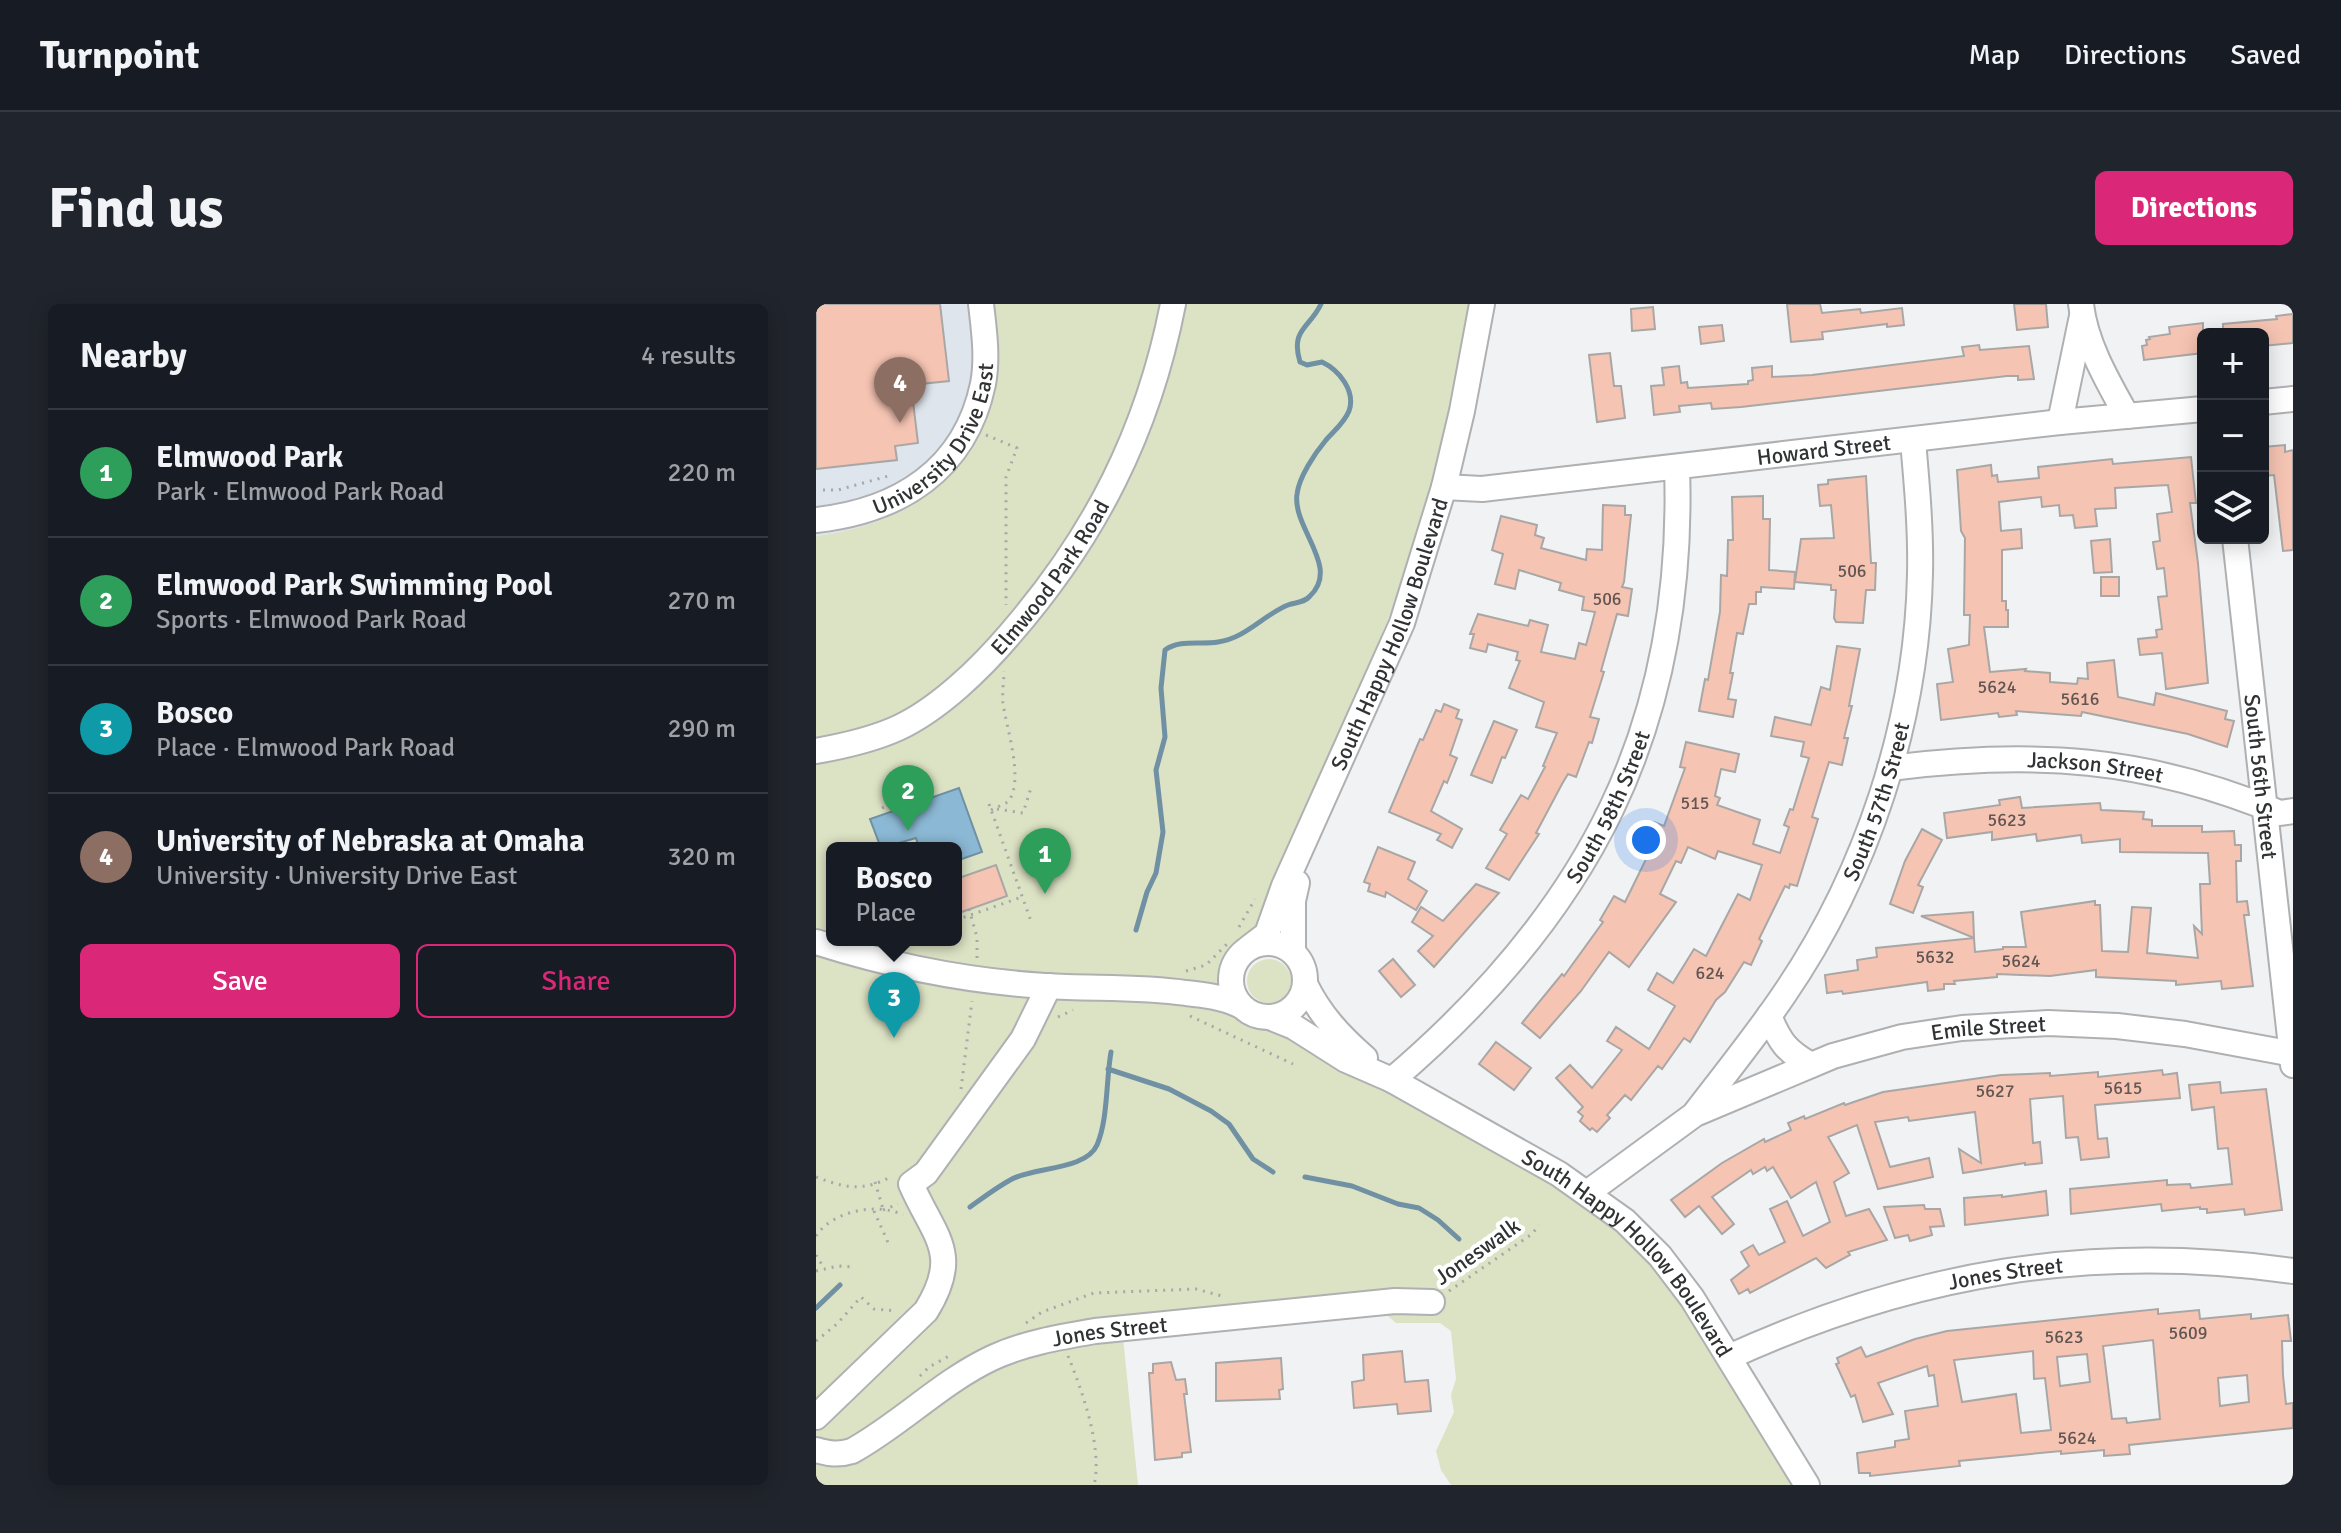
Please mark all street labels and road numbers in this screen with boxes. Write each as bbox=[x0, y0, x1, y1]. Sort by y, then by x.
street label: University Drive East bbox=[869, 362, 999, 521]
street label: Howard Street bbox=[1755, 429, 1892, 471]
street label: Elmwood Park Road bbox=[985, 495, 1115, 661]
street label: South Happy Hollow Boulevard bbox=[1325, 495, 1454, 774]
street label: South 56th Street bbox=[2238, 693, 2283, 861]
street label: South 57th Street bbox=[1837, 719, 1915, 885]
street label: South 58th Street bbox=[1560, 727, 1656, 888]
street label: Jackson Street bbox=[2027, 746, 2166, 789]
street label: Emile Street bbox=[1929, 1010, 2047, 1047]
street label: South Happy Hollow Boulevard bbox=[1517, 1143, 1738, 1362]
street label: Joneswalk bbox=[1429, 1212, 1525, 1291]
street label: Jones Street bbox=[1945, 1251, 2064, 1296]
street label: Jones Street bbox=[1049, 1311, 1169, 1353]

